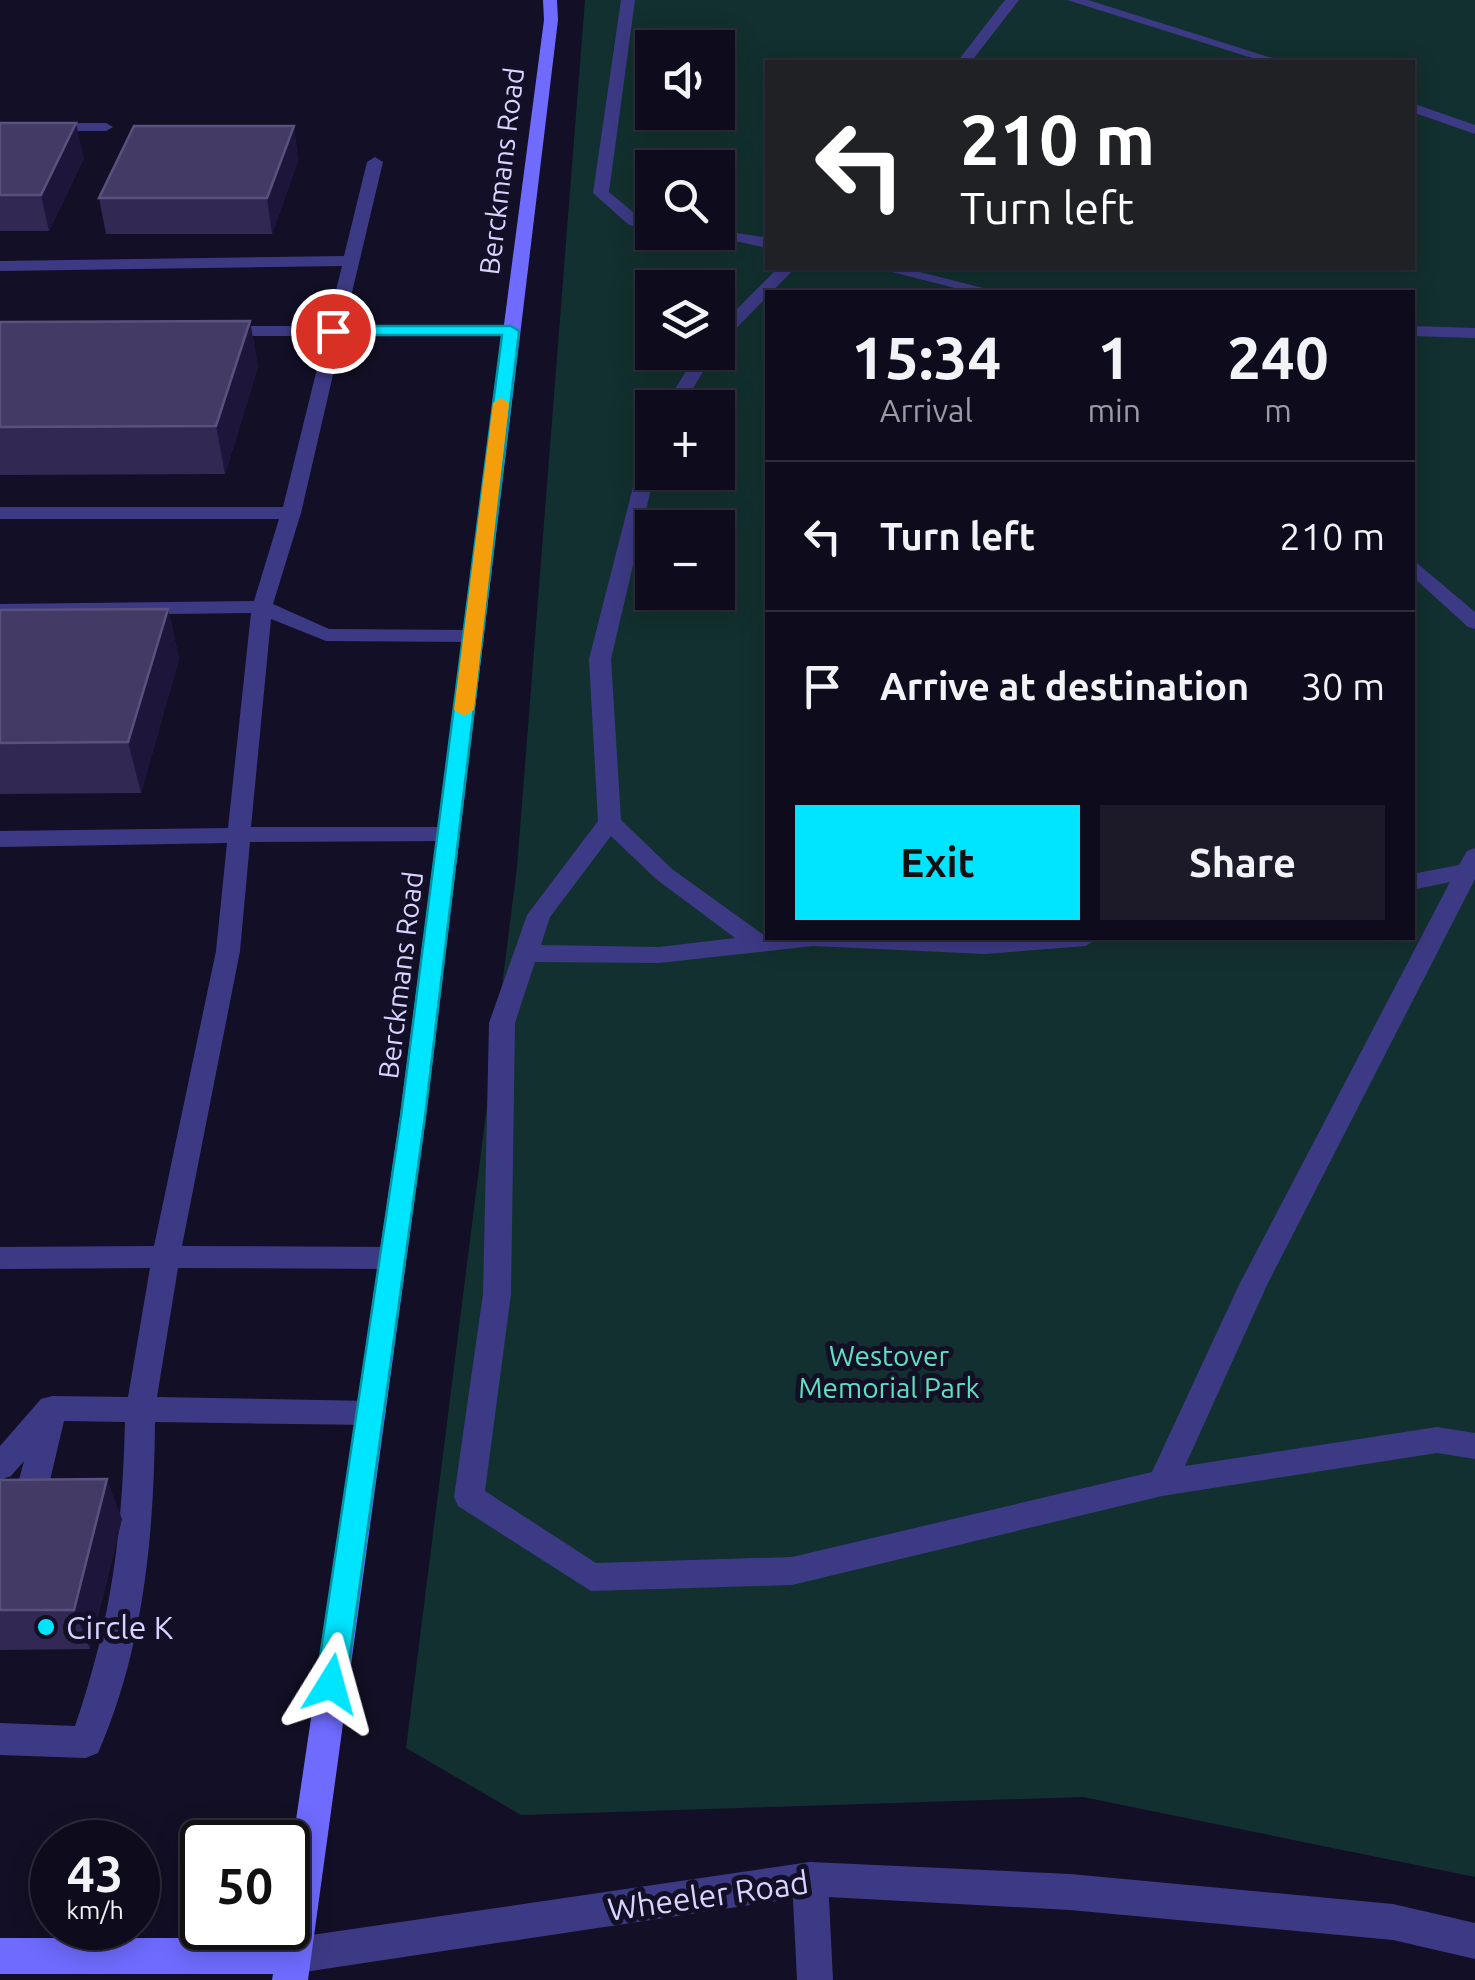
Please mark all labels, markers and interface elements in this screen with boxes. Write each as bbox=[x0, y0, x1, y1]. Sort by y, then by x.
map controls bbox=[635, 30, 735, 610]
button: sound bbox=[635, 30, 735, 130]
street label: Berckmans Road bbox=[473, 66, 529, 276]
icon: left bbox=[795, 100, 925, 230]
text: 210 m bbox=[960, 100, 1155, 178]
button: search bbox=[635, 150, 735, 250]
text: Turn left bbox=[960, 182, 1134, 233]
button: layers bbox=[635, 270, 735, 370]
pin bbox=[291, 289, 376, 374]
icon: arrive bbox=[306, 304, 361, 359]
text: 15:34 bbox=[851, 323, 1001, 390]
text: 1 bbox=[1097, 323, 1131, 390]
text: 240 bbox=[1227, 323, 1329, 390]
button: + bbox=[635, 390, 735, 490]
text: Arrival bbox=[880, 392, 973, 428]
text: min bbox=[1087, 392, 1141, 428]
text: m bbox=[1264, 392, 1292, 428]
icon: left bbox=[795, 509, 850, 564]
button: − bbox=[635, 510, 735, 610]
text: Turn left bbox=[880, 515, 1035, 557]
text: 210 m bbox=[1279, 515, 1385, 557]
icon: arrive bbox=[795, 659, 850, 714]
text: Arrive at destination bbox=[880, 665, 1249, 707]
text: 30 m bbox=[1301, 665, 1385, 707]
button: Exit bbox=[795, 805, 1080, 920]
button: Share bbox=[1100, 805, 1385, 920]
street label: Berckmans Road bbox=[372, 870, 428, 1080]
park label: Westover Memorial Park bbox=[798, 1340, 980, 1403]
place label: Circle K bbox=[66, 1609, 174, 1645]
marker: Circle K bbox=[35, 1616, 57, 1638]
position arrow bbox=[279, 1632, 383, 1736]
speed limit sign: 50 bbox=[180, 1820, 310, 1950]
text: 43 bbox=[67, 1845, 123, 1901]
street label: Wheeler Road bbox=[605, 1863, 811, 1927]
text: km/h bbox=[66, 1896, 124, 1924]

